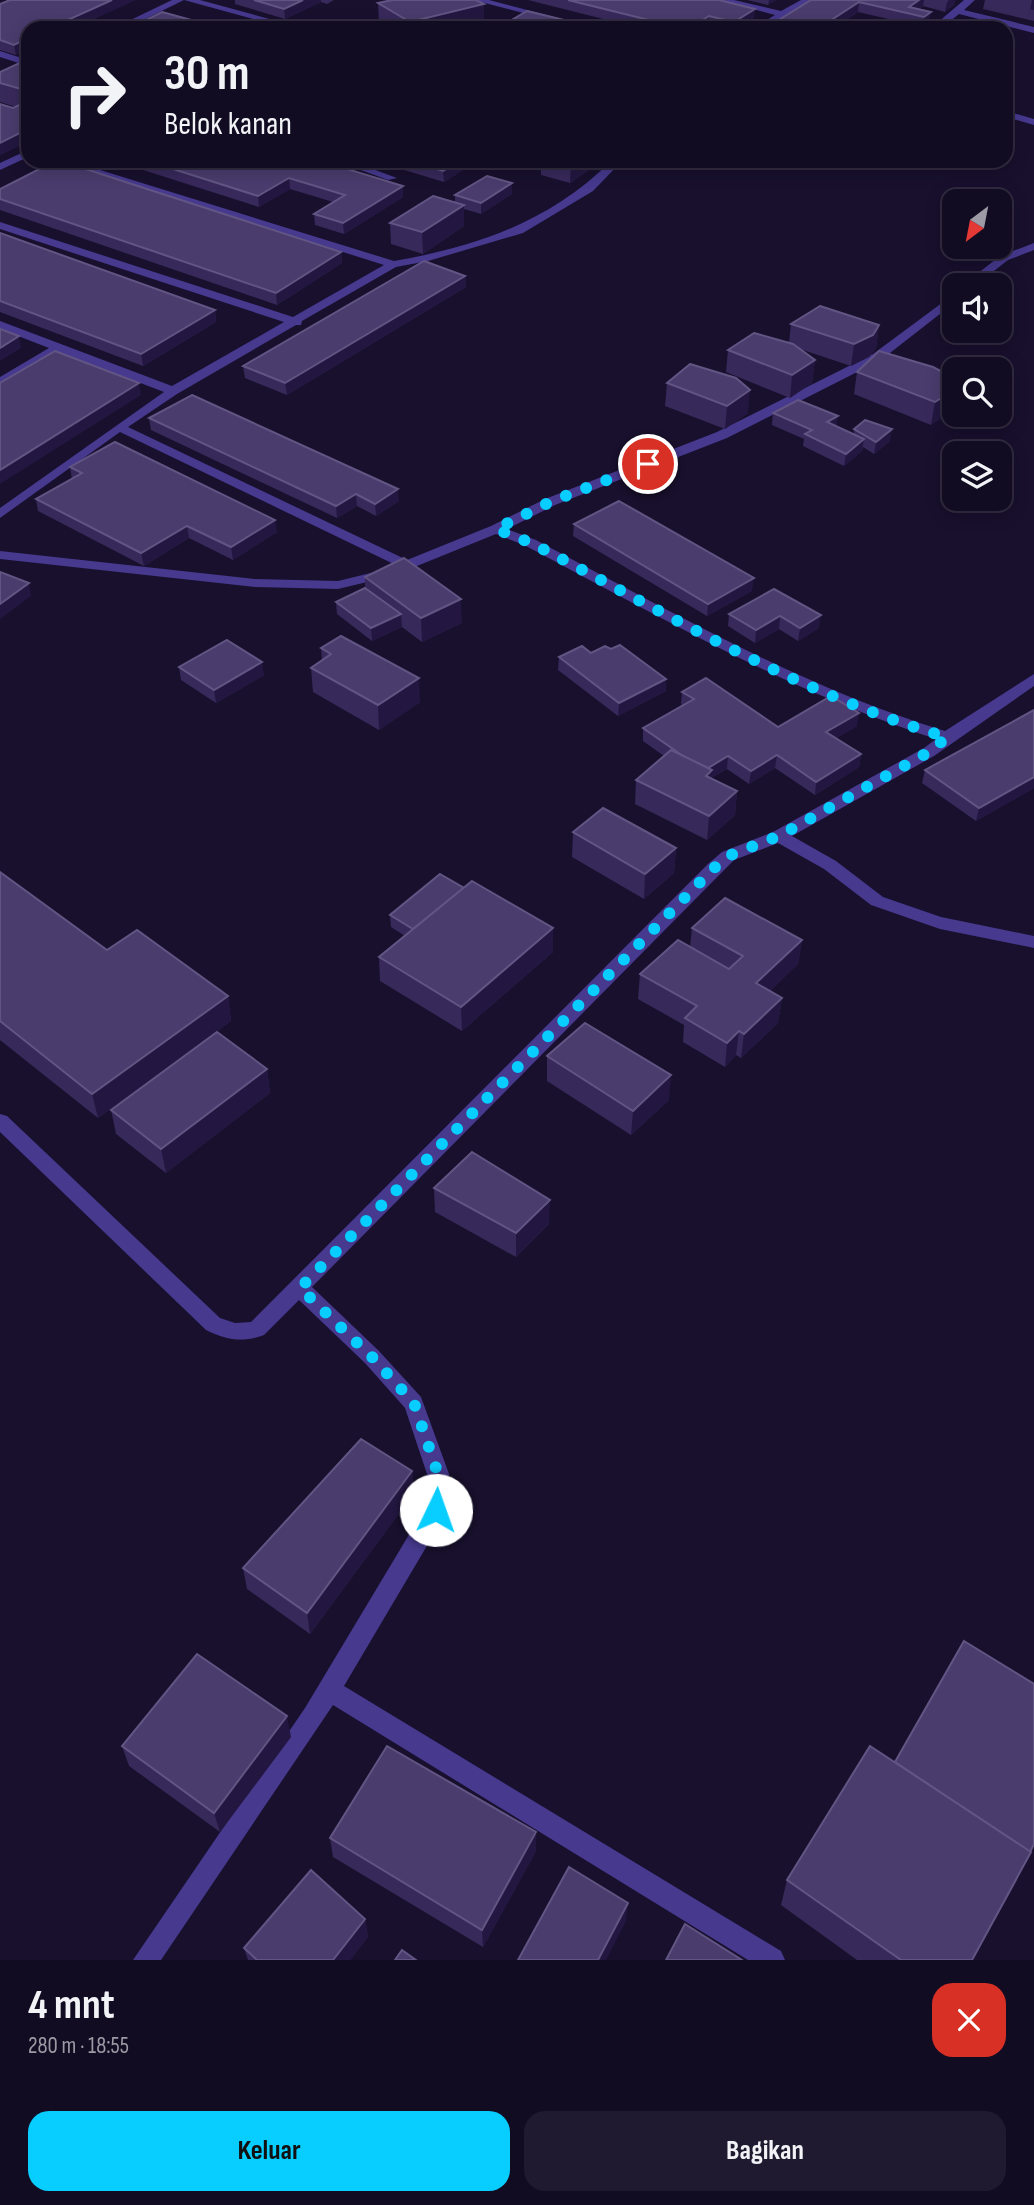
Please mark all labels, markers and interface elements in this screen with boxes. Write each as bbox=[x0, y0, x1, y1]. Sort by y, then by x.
text: 30 m bbox=[164, 45, 249, 104]
icon: right bbox=[49, 49, 140, 140]
text: Belok kanan bbox=[164, 105, 292, 144]
north arrow bbox=[942, 189, 1012, 259]
map controls bbox=[942, 189, 1012, 511]
button: sound bbox=[942, 273, 1012, 343]
button: search bbox=[942, 357, 1012, 427]
pin bbox=[618, 434, 678, 494]
button: layers bbox=[942, 441, 1012, 511]
icon: arrive bbox=[629, 445, 667, 483]
position arrow bbox=[399, 1473, 473, 1547]
text: 4 mnt bbox=[28, 1980, 115, 2031]
button: close bbox=[932, 1983, 1006, 2057]
text: 280 m · 18:55 bbox=[28, 2032, 129, 2060]
button: Keluar bbox=[28, 2111, 510, 2191]
button: Bagikan bbox=[524, 2111, 1006, 2191]

